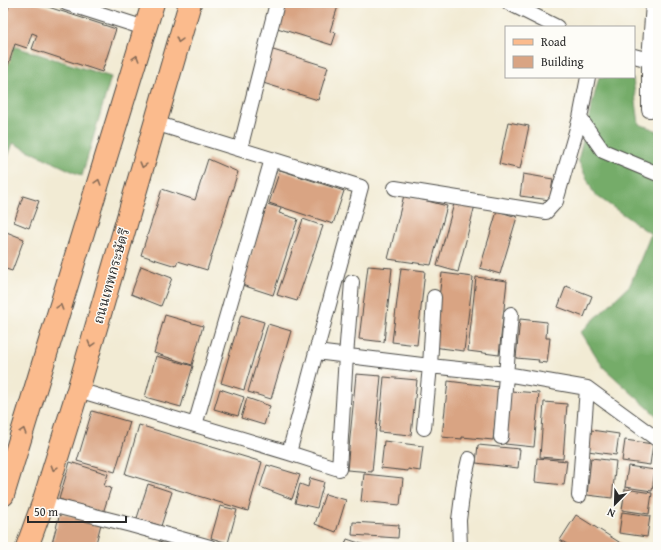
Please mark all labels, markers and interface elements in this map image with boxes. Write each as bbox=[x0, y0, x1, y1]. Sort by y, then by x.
legend bbox=[505, 26, 635, 78]
text: Road bbox=[541, 33, 567, 50]
one-way arrow bbox=[175, 37, 184, 44]
text: Building bbox=[541, 53, 584, 70]
one-way arrow bbox=[131, 55, 140, 62]
one-way arrow bbox=[139, 162, 148, 169]
one-way arrow bbox=[93, 179, 102, 186]
street label: ถนนเทพกระษัตรี bbox=[88, 226, 134, 326]
one-way arrow bbox=[55, 303, 64, 310]
one-way arrow bbox=[87, 340, 96, 347]
one-way arrow bbox=[18, 428, 26, 435]
one-way arrow bbox=[50, 465, 58, 472]
north arrow bbox=[595, 484, 635, 524]
scale bar bbox=[28, 498, 126, 524]
text: 50 m bbox=[34, 503, 58, 520]
text: N bbox=[604, 504, 618, 522]

